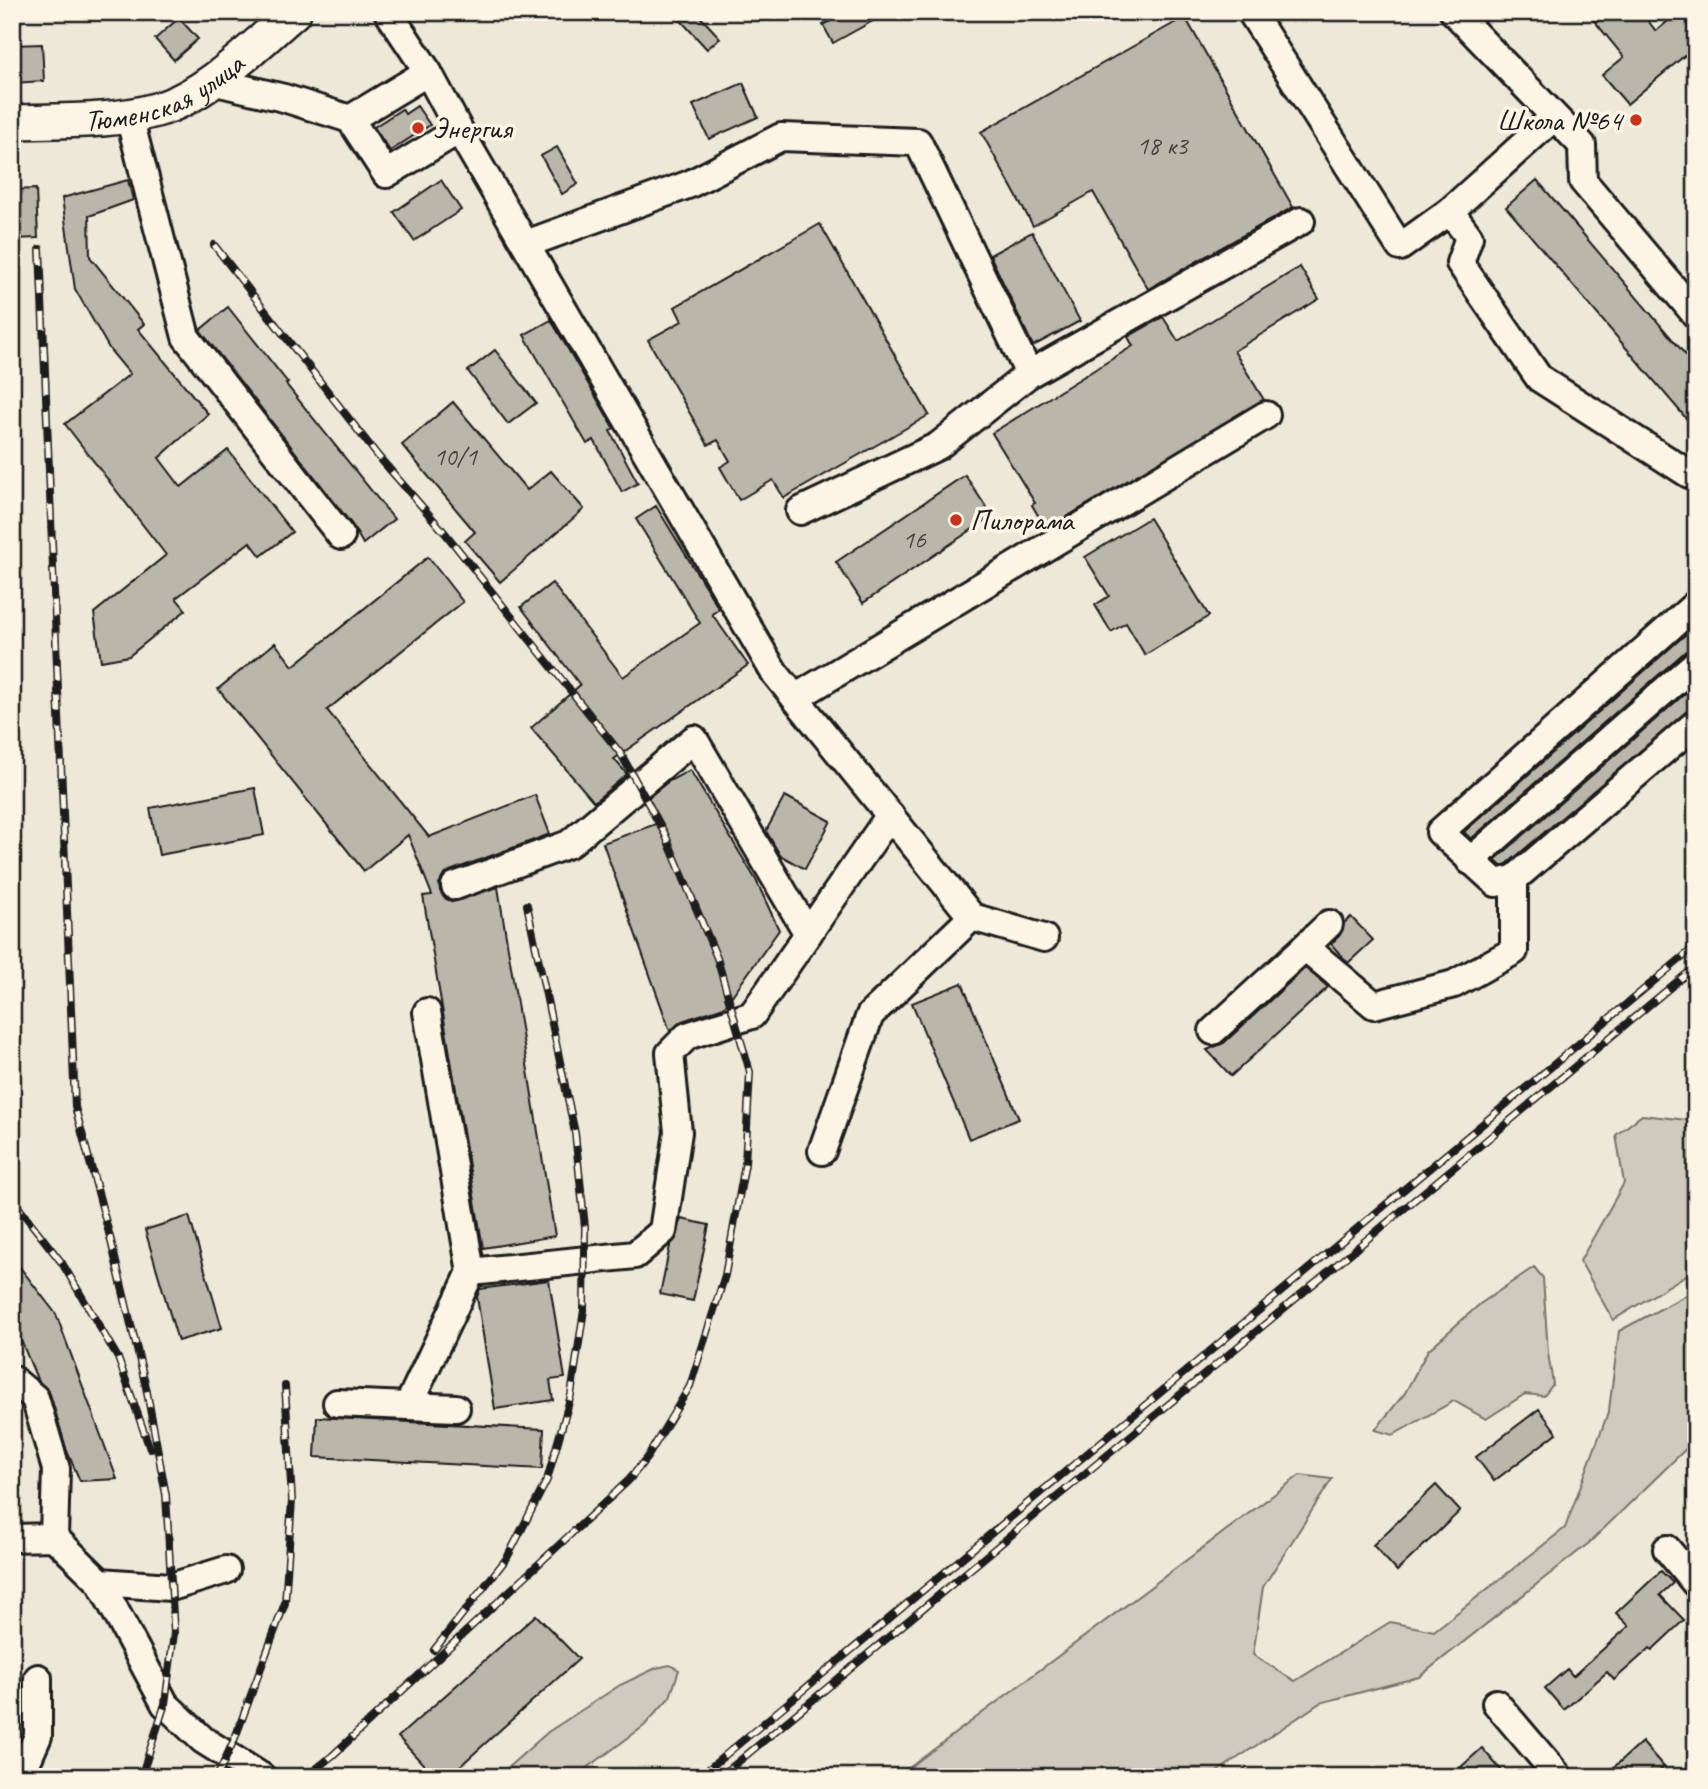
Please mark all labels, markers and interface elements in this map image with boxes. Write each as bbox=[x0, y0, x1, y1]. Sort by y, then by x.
street label: Тюменская улица bbox=[84, 44, 253, 139]
place label: Школа №64 bbox=[1497, 101, 1624, 139]
place label: Энергия bbox=[432, 109, 514, 147]
marker: Школа №64 bbox=[1628, 112, 1644, 128]
marker: Энергия bbox=[410, 120, 426, 136]
house number: 18 к3 bbox=[1137, 129, 1190, 162]
house number: 10/1 bbox=[433, 440, 478, 473]
place label: Пилорама bbox=[970, 501, 1075, 539]
marker: Пилорама bbox=[948, 512, 964, 528]
house number: 16 bbox=[902, 523, 927, 556]

